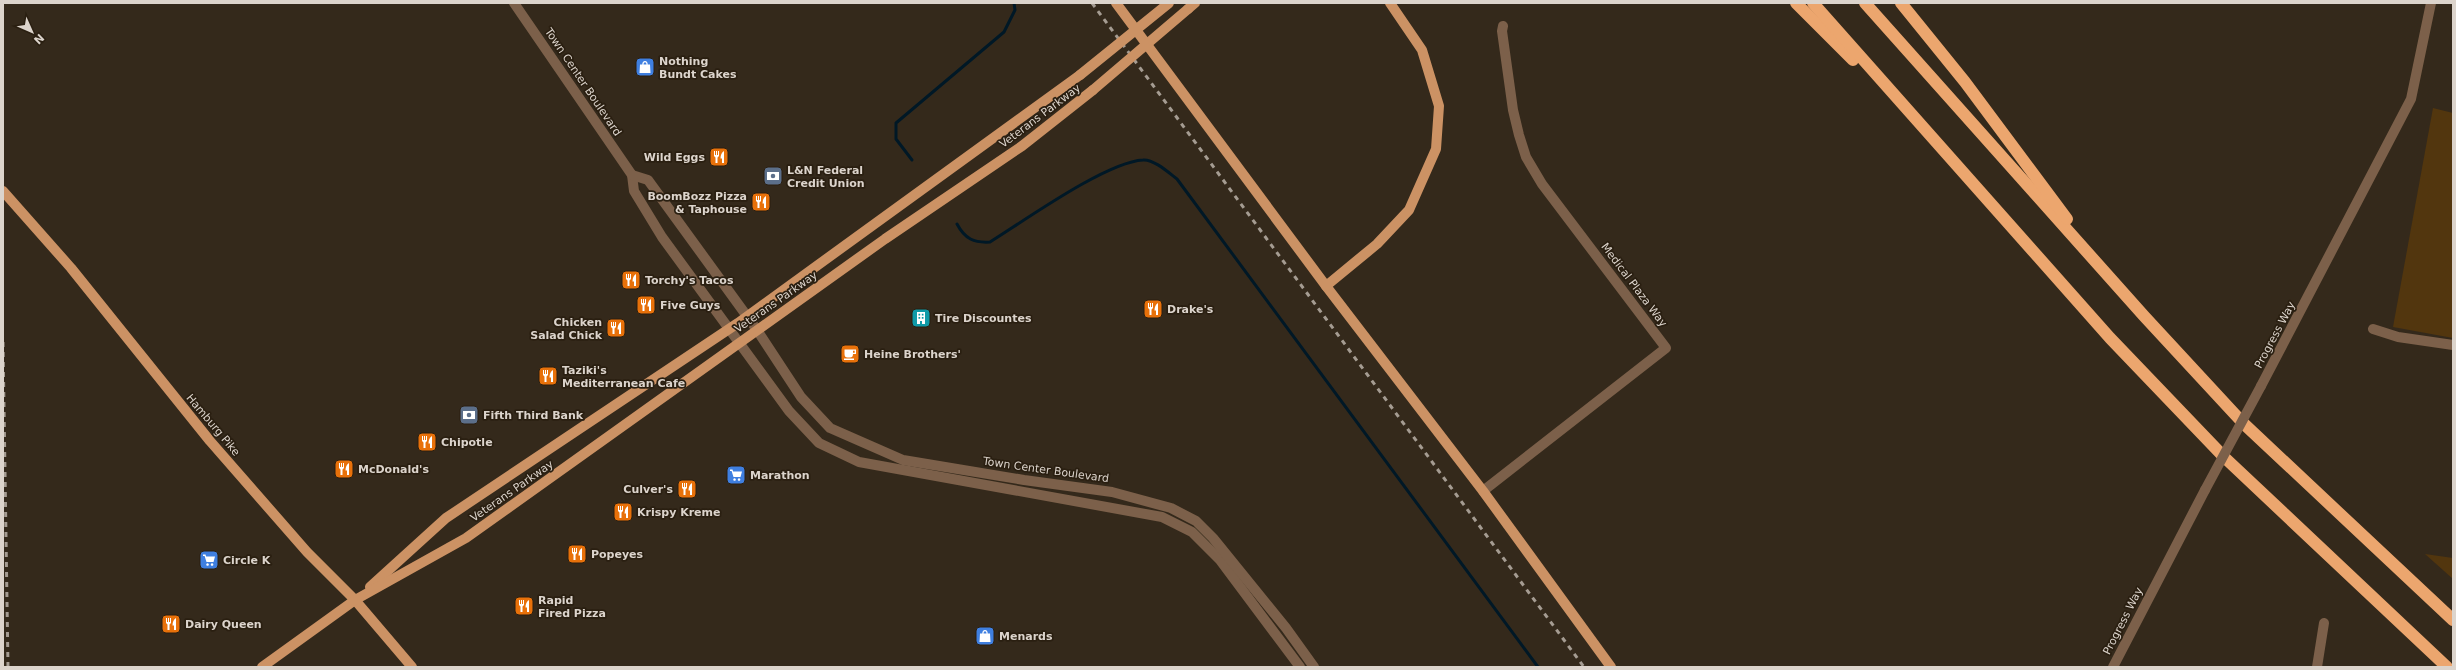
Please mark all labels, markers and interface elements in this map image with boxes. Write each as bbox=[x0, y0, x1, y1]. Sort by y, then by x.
north arrow bbox=[12, 12, 52, 52]
street label: Town Center Boulevard bbox=[541, 25, 624, 138]
text: N bbox=[31, 31, 47, 47]
place label: Nothing Bundt Cakes bbox=[659, 55, 737, 81]
shop icon: Nothing Bundt Cakes bbox=[634, 56, 656, 78]
street label: Veterans Parkway bbox=[997, 81, 1083, 151]
restaurant icon: Wild Eggs bbox=[708, 146, 730, 168]
place label: Wild Eggs bbox=[644, 151, 705, 164]
place label: L&N Federal Credit Union bbox=[787, 164, 865, 190]
bank icon: L&N Federal Credit Union bbox=[762, 165, 784, 187]
place label: BoomBozz Pizza & Taphouse bbox=[647, 190, 747, 216]
restaurant icon: BoomBozz Pizza & Taphouse bbox=[750, 191, 772, 213]
street label: Medical Plaza Way bbox=[1598, 241, 1670, 330]
street label: Veterans Parkway bbox=[732, 268, 820, 335]
restaurant icon: Torchy's Tacos bbox=[620, 269, 642, 291]
place label: Torchy's Tacos bbox=[645, 274, 734, 287]
restaurant icon: Five Guys bbox=[635, 294, 657, 316]
restaurant icon: Drake's bbox=[1142, 298, 1164, 320]
place label: Five Guys bbox=[660, 299, 721, 312]
street label: Progress Way bbox=[2252, 299, 2298, 371]
place label: Drake's bbox=[1167, 303, 1214, 316]
building icon: Tire Discountes bbox=[910, 307, 932, 329]
place label: Tire Discountes bbox=[935, 312, 1032, 325]
place label: Chicken Salad Chick bbox=[530, 316, 603, 342]
restaurant icon: Chicken Salad Chick bbox=[605, 317, 627, 339]
cafe icon: Heine Brothers' bbox=[839, 343, 861, 365]
place label: Heine Brothers' bbox=[864, 348, 961, 361]
place label: Taziki's Mediterranean Cafe bbox=[562, 364, 685, 390]
restaurant icon: Taziki's Mediterranean Cafe bbox=[537, 365, 559, 387]
street label: Hamburg Pike bbox=[183, 391, 243, 459]
bank icon: Fifth Third Bank bbox=[458, 404, 480, 426]
place label: Fifth Third Bank bbox=[483, 409, 584, 422]
restaurant icon: Chipotle bbox=[416, 431, 438, 453]
place label: Chipotle bbox=[441, 436, 493, 449]
street label: Town Center Boulevard bbox=[981, 455, 1110, 485]
street label: Veterans Parkway bbox=[468, 457, 556, 524]
restaurant icon: McDonald's bbox=[333, 458, 355, 480]
place label: McDonald's bbox=[358, 463, 429, 476]
supermarket icon: Marathon bbox=[725, 464, 747, 486]
place label: Marathon bbox=[750, 469, 810, 482]
restaurant icon: Culver's bbox=[676, 478, 698, 500]
place label: Culver's bbox=[623, 483, 673, 496]
restaurant icon: Krispy Kreme bbox=[612, 501, 634, 523]
place label: Krispy Kreme bbox=[637, 506, 720, 519]
restaurant icon: Popeyes bbox=[566, 543, 588, 565]
place label: Popeyes bbox=[591, 548, 644, 561]
supermarket icon: Circle K bbox=[198, 549, 220, 571]
place label: Circle K bbox=[223, 554, 271, 567]
street label: Progress Way bbox=[2100, 585, 2146, 657]
place label: Rapid Fired Pizza bbox=[538, 594, 606, 620]
restaurant icon: Rapid Fired Pizza bbox=[513, 595, 535, 617]
restaurant icon: Dairy Queen bbox=[160, 613, 182, 635]
place label: Dairy Queen bbox=[185, 618, 262, 631]
shop icon: Menards bbox=[974, 625, 996, 647]
place label: Menards bbox=[999, 630, 1053, 643]

